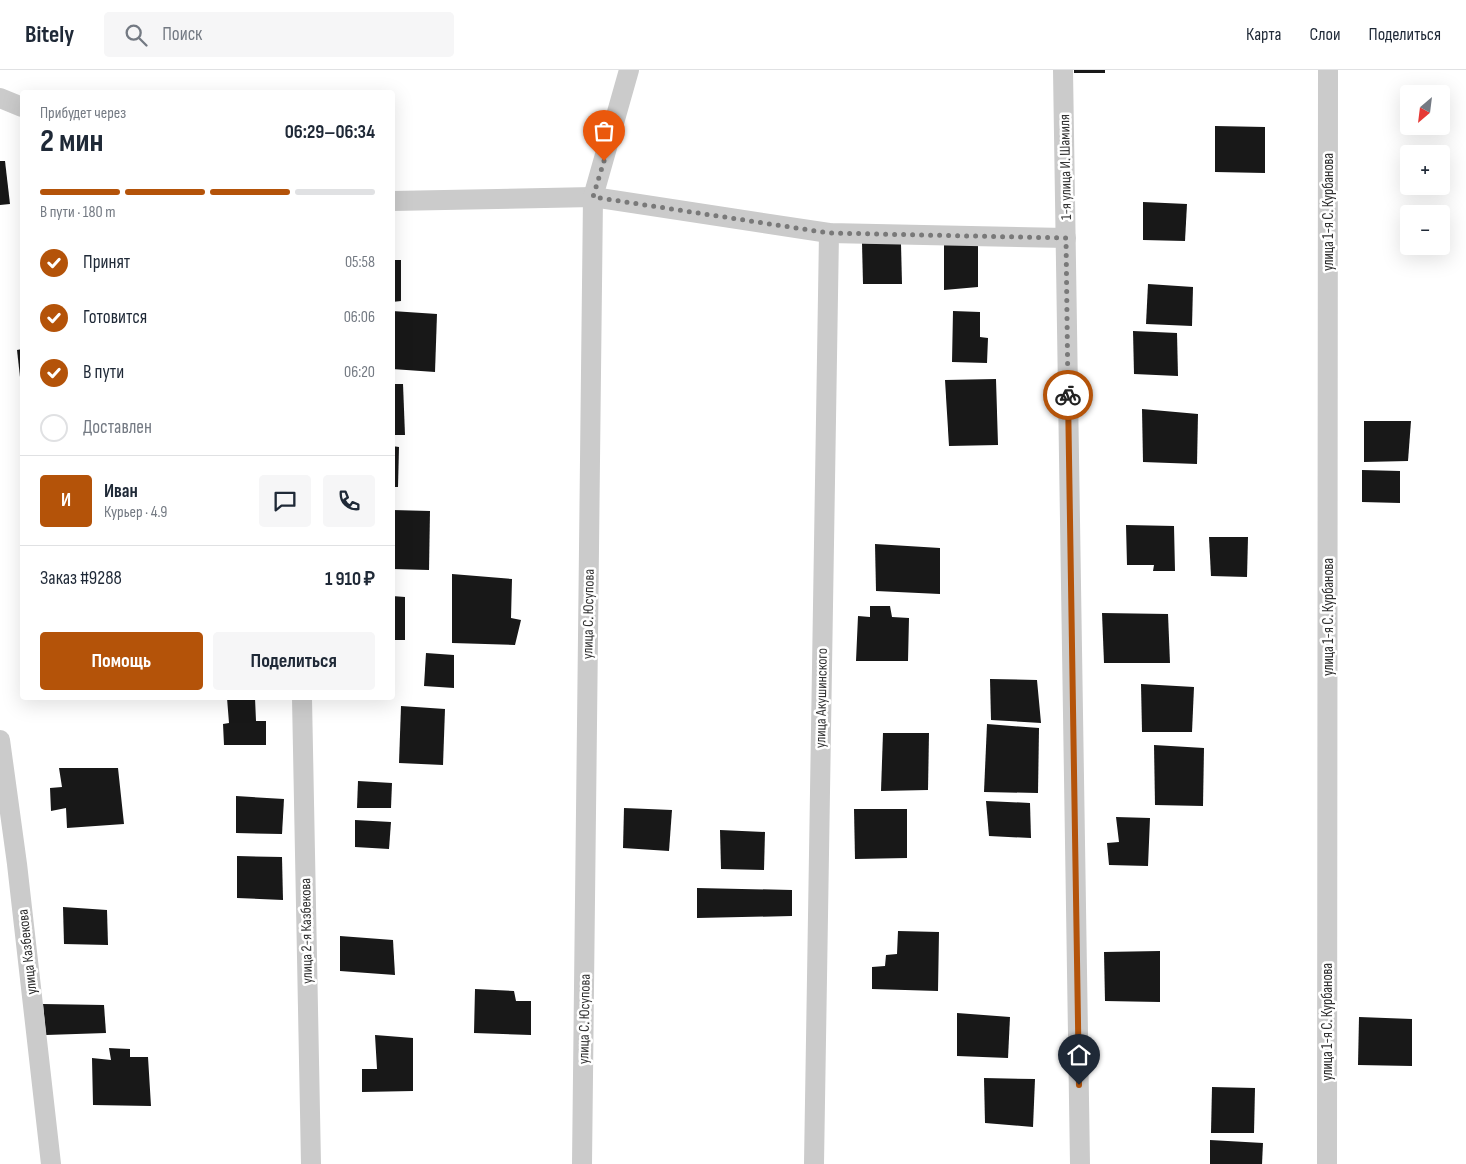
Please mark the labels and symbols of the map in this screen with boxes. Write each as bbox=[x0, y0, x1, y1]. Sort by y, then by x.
north arrow bbox=[1400, 85, 1450, 135]
pin bbox=[583, 110, 625, 161]
street label: 1-я улица И. Шамиля bbox=[1055, 114, 1076, 220]
street label: улица 1-я С. Курбанова bbox=[1319, 153, 1338, 271]
courier bbox=[1043, 370, 1093, 420]
street label: улица 1-я С. Курбанова bbox=[1319, 558, 1338, 676]
street label: улица С. Юсупова bbox=[578, 569, 599, 659]
street label: улица Акушинского bbox=[811, 648, 832, 748]
street label: улица 2-я Казбекова bbox=[296, 878, 317, 984]
street label: улица Казбекова bbox=[14, 908, 41, 996]
street label: улица 1-я С. Курбанова bbox=[1318, 963, 1337, 1081]
street label: улица С. Юсупова bbox=[574, 974, 595, 1064]
pin bbox=[1058, 1034, 1100, 1085]

